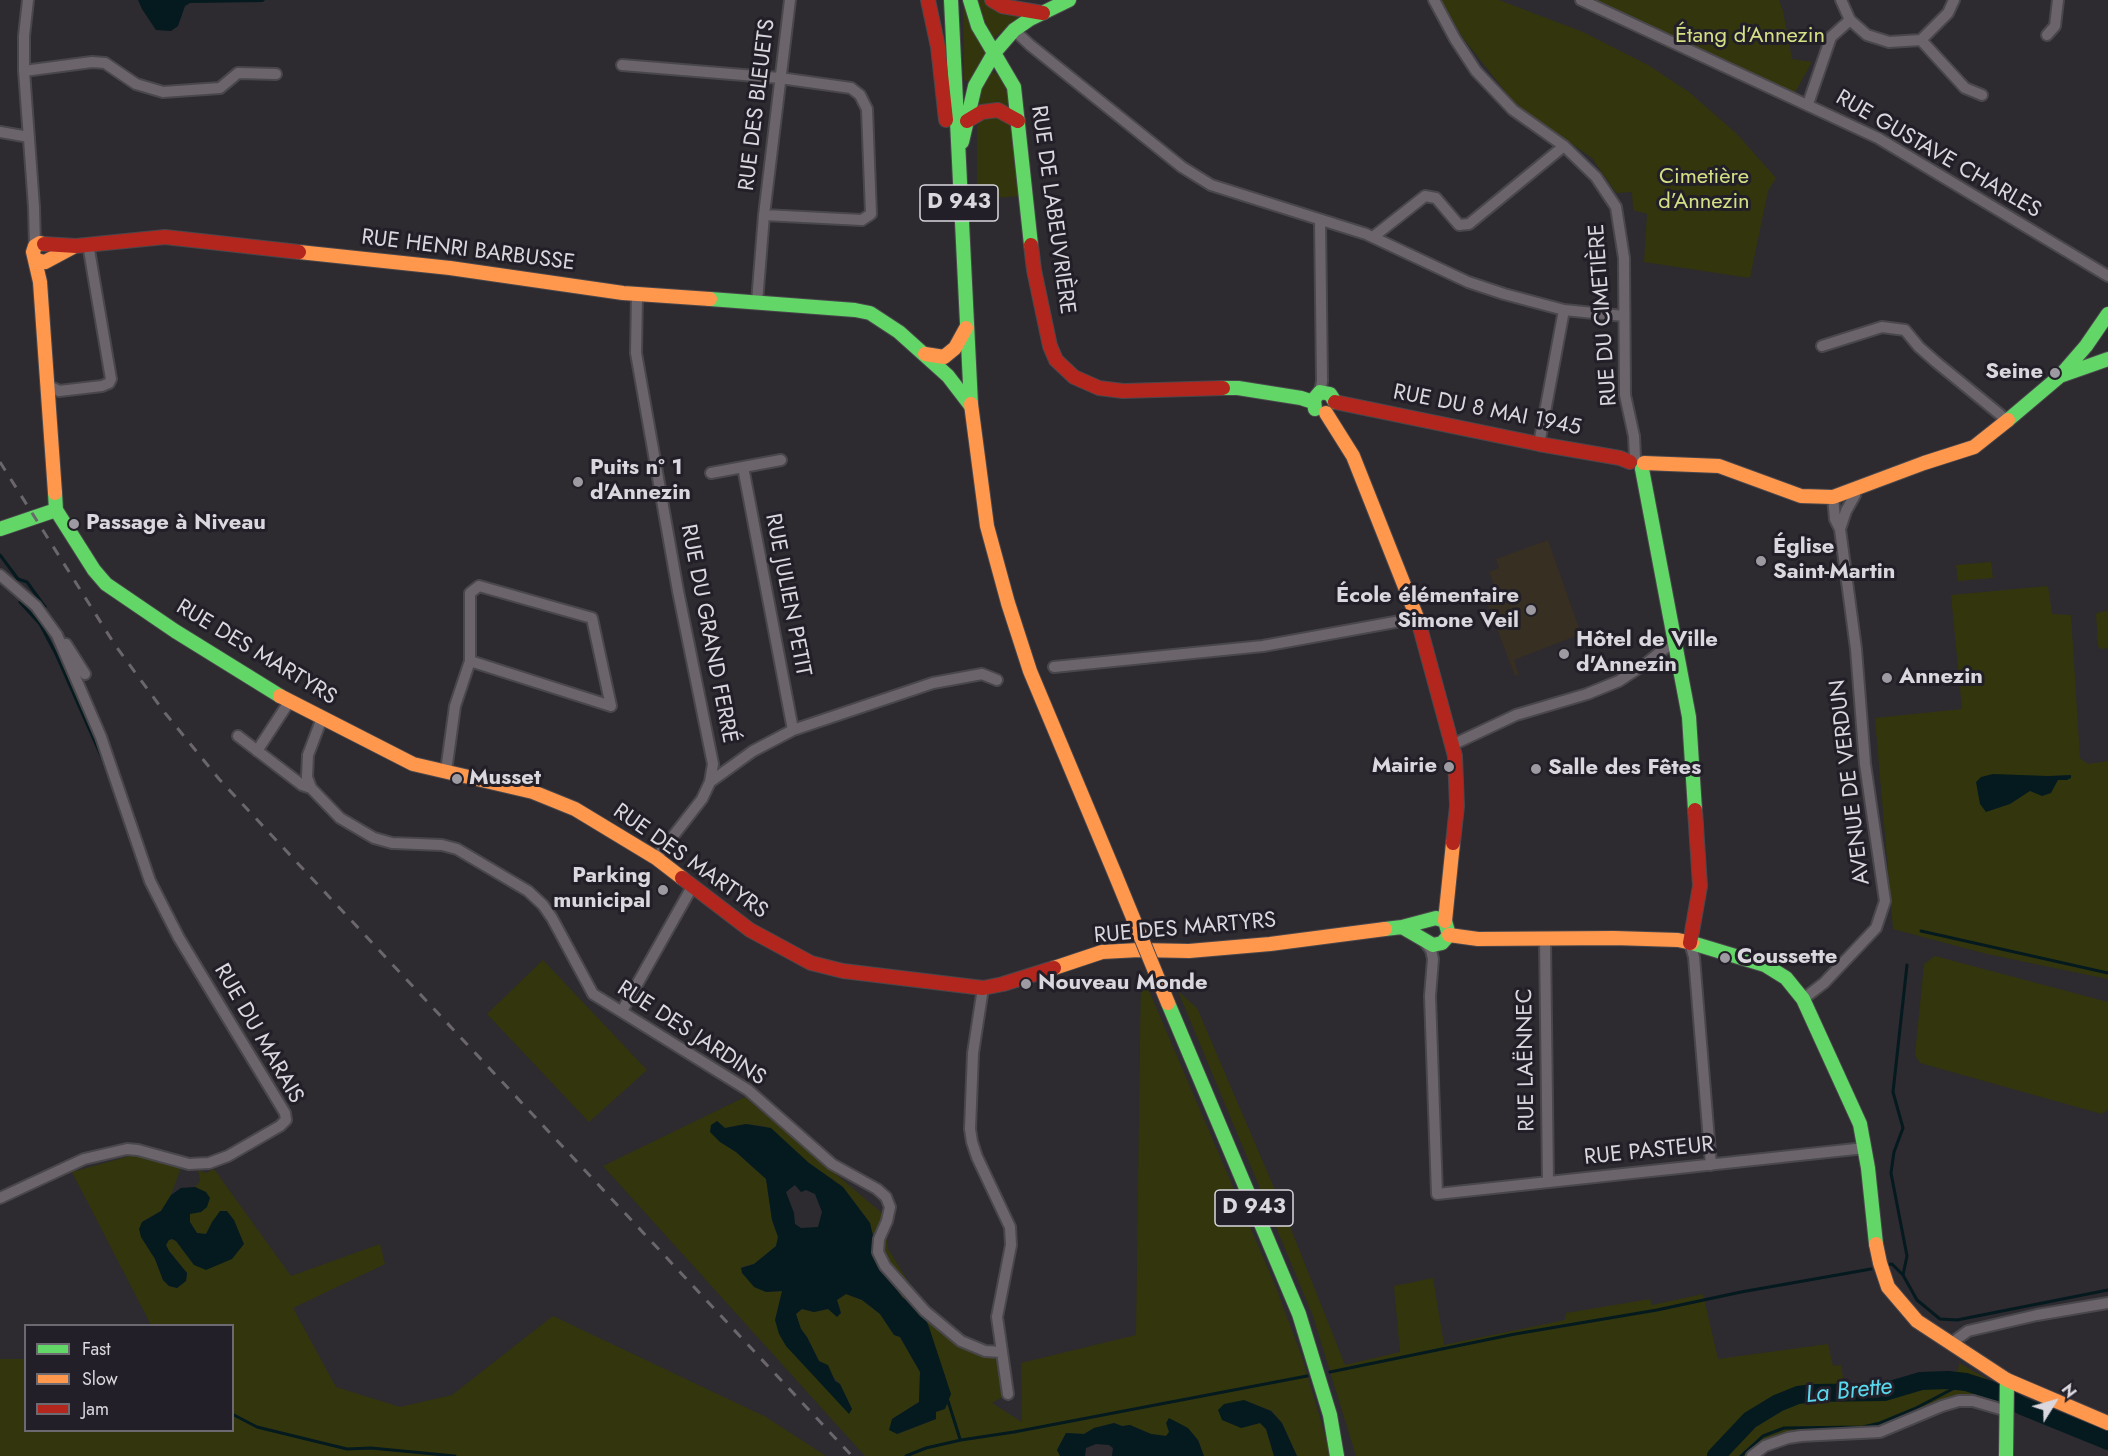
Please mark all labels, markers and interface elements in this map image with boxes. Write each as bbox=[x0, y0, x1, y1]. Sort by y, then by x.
street label: RUE DES BLEUETS bbox=[734, 18, 782, 192]
park label: Étang d’Annezin bbox=[1675, 24, 1825, 50]
street label: RUE GUSTAVE CHARLES bbox=[1831, 85, 2045, 225]
street label: RUE DE LABEUVRIÈRE bbox=[1024, 104, 1080, 316]
park label: Cimetière d’Annezin bbox=[1658, 165, 1750, 216]
road number: D 943 bbox=[920, 185, 998, 221]
street label: RUE DU CIMETIÈRE bbox=[1584, 223, 1624, 407]
street label: RUE HENRI BARBUSSE bbox=[360, 225, 576, 277]
place label: Seine bbox=[1985, 360, 2043, 386]
marker: Seine bbox=[2048, 366, 2062, 380]
street label: RUE DU 8 MAI 1945 bbox=[1391, 380, 1583, 442]
place label: Puits n° 1 d'Annezin bbox=[590, 456, 691, 508]
marker: Puits n° 1 d'Annezin bbox=[571, 475, 585, 489]
place label: Passage à Niveau bbox=[86, 511, 266, 537]
street label: RUE JULIEN PETIT bbox=[758, 512, 816, 678]
marker: Passage à Niveau bbox=[67, 517, 81, 531]
street label: RUE DU GRAND FERRÉ bbox=[674, 522, 742, 746]
place label: Église Saint-Martin bbox=[1773, 535, 1895, 586]
marker: Église Saint-Martin bbox=[1754, 554, 1768, 568]
place label: École élémentaire Simone Veil bbox=[1336, 584, 1519, 636]
street label: RUE DES MARTYRS bbox=[171, 595, 341, 711]
marker: École élémentaire Simone Veil bbox=[1524, 603, 1538, 617]
place label: Hôtel de Ville d'Annezin bbox=[1576, 628, 1718, 680]
marker: Hôtel de Ville d'Annezin bbox=[1557, 647, 1571, 661]
place label: Annezin bbox=[1899, 665, 1983, 691]
marker: Annezin bbox=[1880, 671, 1894, 685]
street label: AVENUE DE VERDUN bbox=[1825, 678, 1877, 886]
place label: Mairie bbox=[1372, 754, 1437, 780]
place label: Salle des Fêtes bbox=[1548, 756, 1701, 782]
marker: Mairie bbox=[1442, 760, 1456, 774]
marker: Salle des Fêtes bbox=[1529, 762, 1543, 776]
place label: Musset bbox=[469, 766, 541, 792]
marker: Musset bbox=[450, 772, 464, 786]
street label: RUE DES MARTYRS bbox=[608, 799, 772, 925]
place label: Parking municipal bbox=[553, 864, 651, 915]
marker: Parking municipal bbox=[656, 883, 670, 897]
street label: RUE DES MARTYRS bbox=[1093, 908, 1277, 950]
place label: Coussette bbox=[1737, 945, 1837, 971]
marker: Coussette bbox=[1718, 951, 1732, 965]
street label: RUE DU MARAIS bbox=[207, 960, 309, 1108]
place label: Nouveau Monde bbox=[1038, 971, 1207, 997]
street label: RUE DES JARDINS bbox=[612, 976, 770, 1092]
marker: Nouveau Monde bbox=[1019, 977, 1033, 991]
street label: RUE LAËNNEC bbox=[1513, 988, 1541, 1132]
street label: RUE PASTEUR bbox=[1583, 1132, 1715, 1172]
road number: D 943 bbox=[1215, 1190, 1293, 1226]
legend bbox=[24, 1324, 234, 1432]
text: Fast bbox=[82, 1336, 111, 1362]
text: Slow bbox=[82, 1366, 118, 1392]
north arrow bbox=[2024, 1372, 2084, 1432]
water label: La Brette bbox=[1804, 1373, 1894, 1411]
text: N bbox=[2056, 1379, 2082, 1403]
text: Jam bbox=[82, 1396, 109, 1422]

